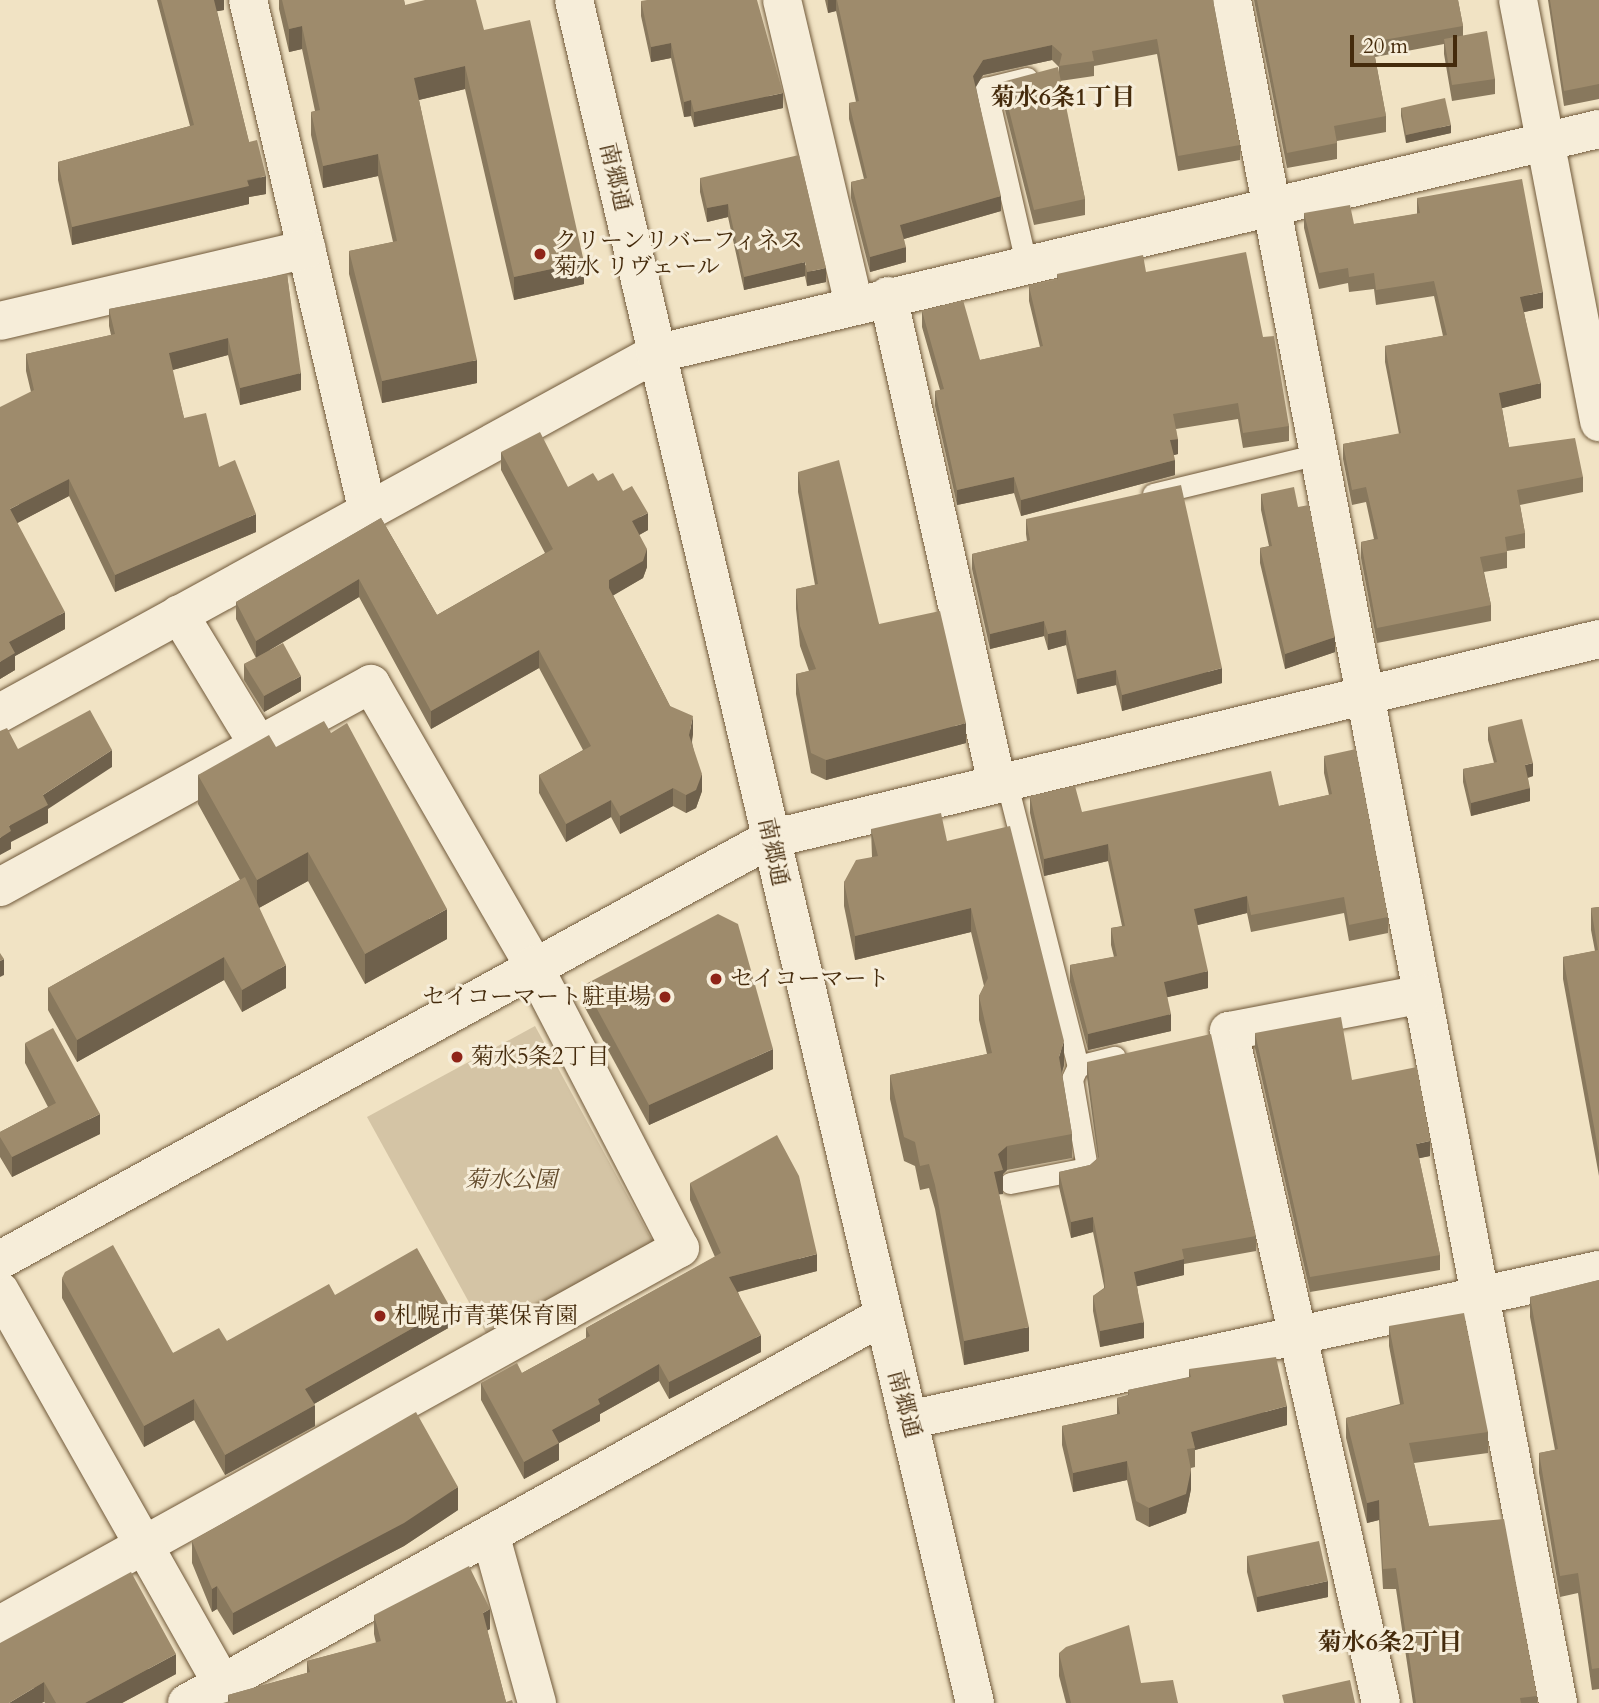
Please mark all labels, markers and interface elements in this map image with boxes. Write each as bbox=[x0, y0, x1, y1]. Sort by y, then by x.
scale bar bbox=[1354, 21, 1461, 65]
text: 20 m bbox=[1363, 32, 1408, 61]
district label: 菊水6条1丁目 bbox=[991, 84, 1135, 112]
street label: 南郷通 bbox=[594, 140, 636, 214]
place label: クリーンリバーフィネス 菊水 リヴェール bbox=[554, 227, 807, 281]
marker: クリーンリバーフィネス 菊水 リヴェール bbox=[532, 246, 548, 262]
street label: 南郷通 bbox=[752, 815, 794, 889]
place label: セイコーマート bbox=[730, 965, 891, 993]
marker: セイコーマート bbox=[708, 971, 724, 987]
place label: セイコーマート駐車場 bbox=[421, 983, 651, 1011]
marker: セイコーマート駐車場 bbox=[657, 989, 673, 1005]
place label: 菊水5条2丁目 bbox=[471, 1043, 610, 1071]
marker: 菊水5条2丁目 bbox=[449, 1049, 465, 1065]
park label: 菊水公園 bbox=[465, 1166, 557, 1194]
place label: 札幌市青葉保育園 bbox=[394, 1302, 578, 1330]
marker: 札幌市青葉保育園 bbox=[372, 1308, 388, 1324]
street label: 南郷通 bbox=[882, 1367, 926, 1441]
district label: 菊水6条2丁目 bbox=[1318, 1629, 1462, 1657]

